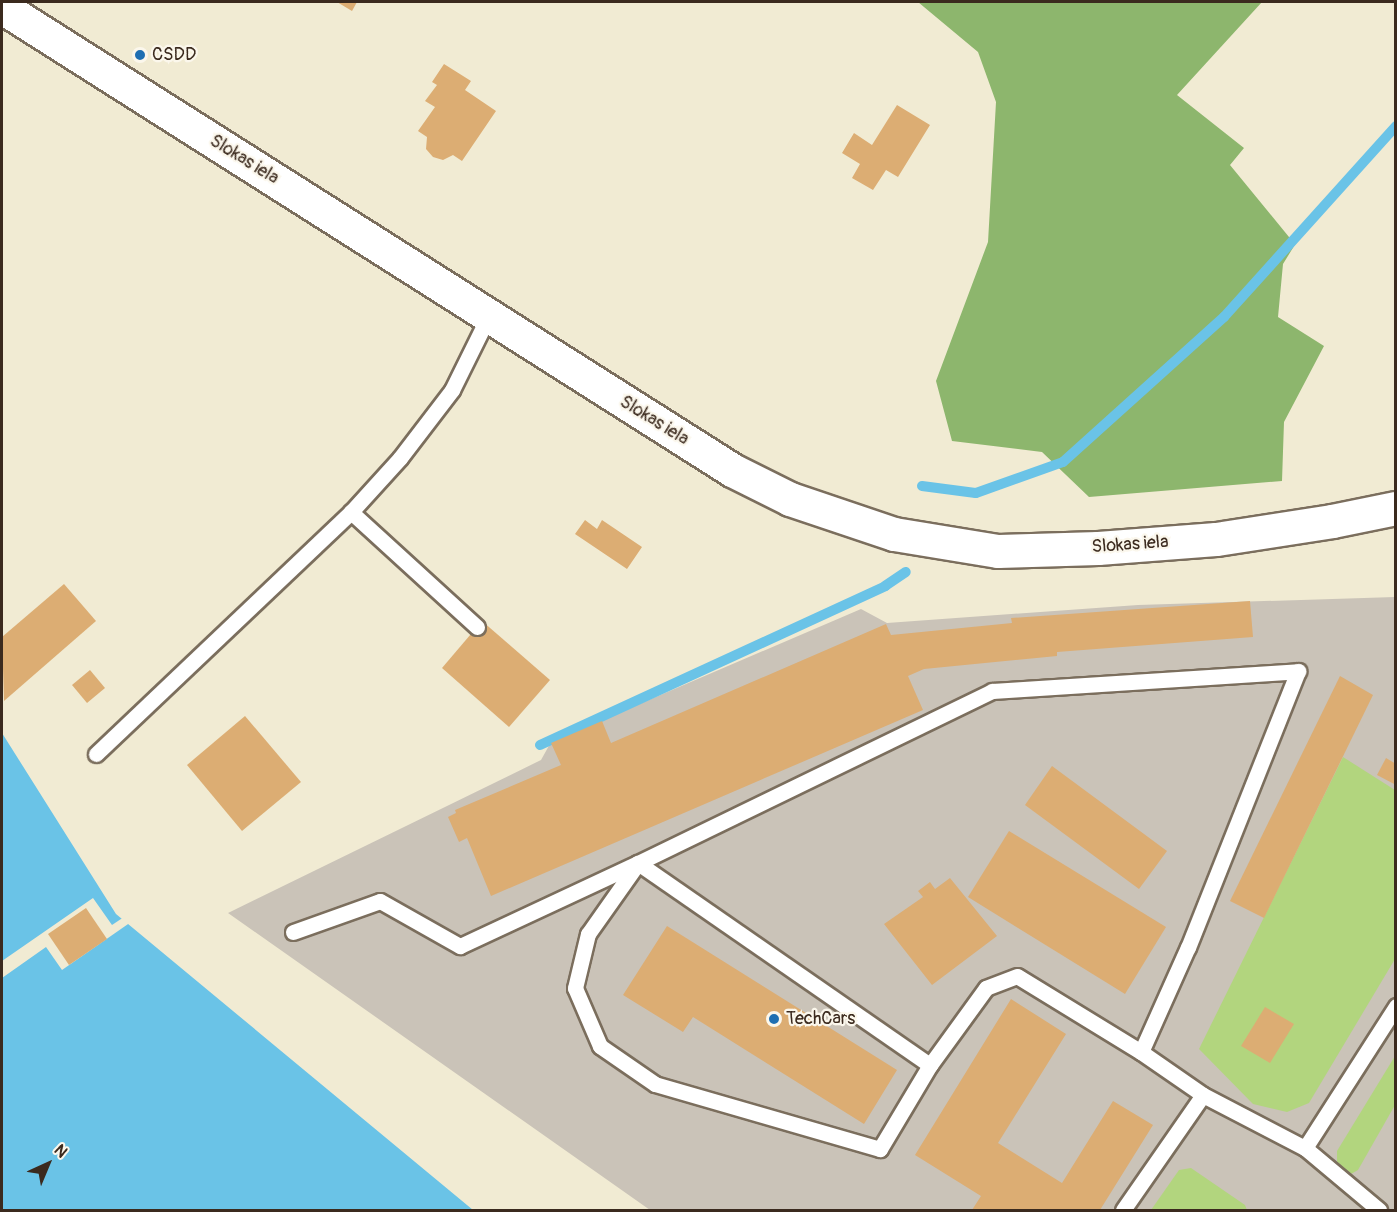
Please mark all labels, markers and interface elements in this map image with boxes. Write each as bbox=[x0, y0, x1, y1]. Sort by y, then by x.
place label: CSDD bbox=[152, 44, 196, 66]
marker: CSDD bbox=[133, 48, 147, 62]
street label: Slokas iela bbox=[206, 130, 282, 190]
street label: Slokas iela bbox=[616, 391, 692, 451]
street label: Slokas iela bbox=[1091, 532, 1169, 558]
place label: TechCars bbox=[786, 1008, 855, 1030]
marker: TechCars bbox=[767, 1012, 781, 1026]
north arrow bbox=[18, 1134, 78, 1194]
text: N bbox=[50, 1140, 71, 1162]

